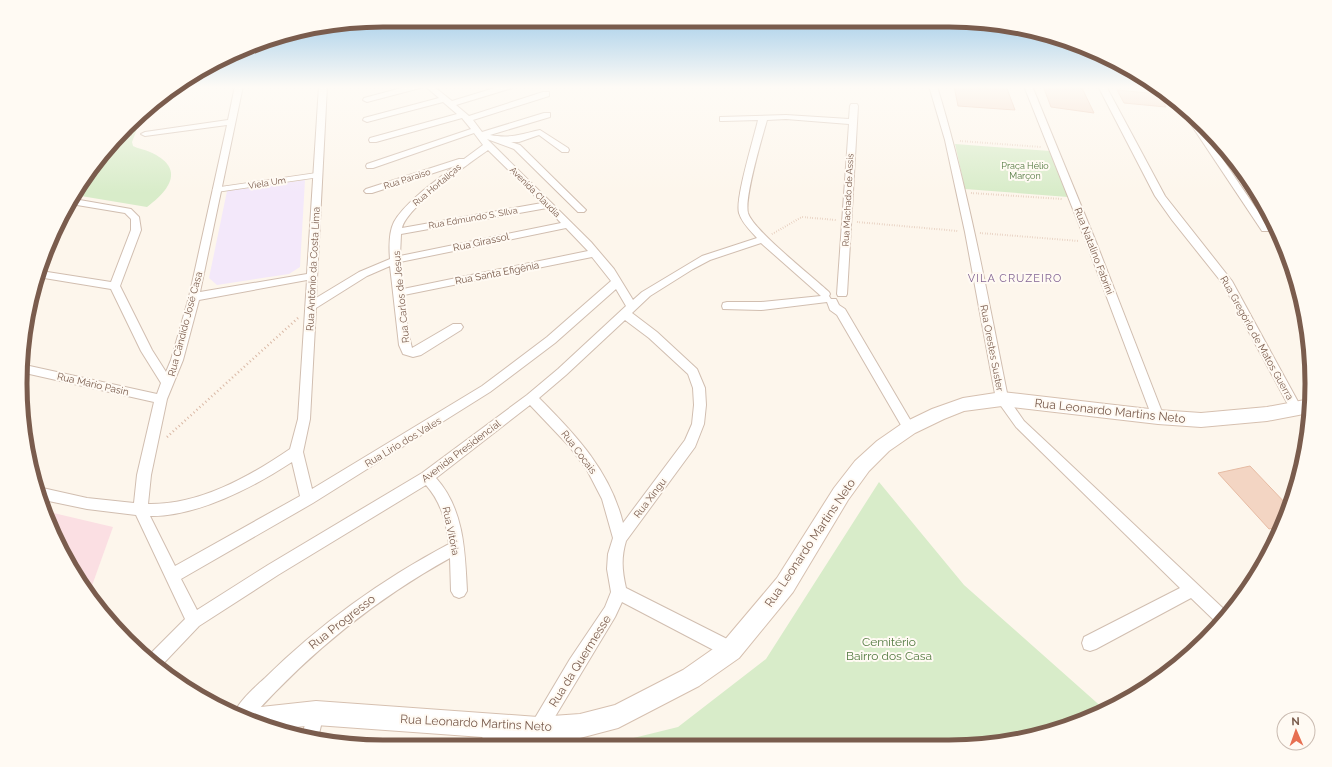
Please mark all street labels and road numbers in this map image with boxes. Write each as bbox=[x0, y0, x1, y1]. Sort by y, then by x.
street label: Rua Machado de Assis bbox=[841, 152, 855, 247]
street label: Rua Hortaliças bbox=[411, 161, 464, 208]
street label: Avenida Claudia bbox=[508, 165, 562, 219]
street label: Rua Paraiso bbox=[382, 167, 432, 191]
street label: Viela Um bbox=[247, 175, 287, 191]
street label: Rua Edmundo S. SIlva bbox=[428, 205, 518, 231]
street label: Rua Natalino Fabrini bbox=[1072, 206, 1116, 296]
street label: Rua Antônio da Costa Lima bbox=[304, 207, 322, 331]
street label: Rua Girassol bbox=[452, 231, 510, 253]
street label: Rua Carlos de Jesus bbox=[391, 250, 411, 344]
street label: Rua Santa Efigênia bbox=[454, 259, 540, 287]
street label: Rua Cândido José Casa bbox=[166, 270, 204, 378]
street label: Rua Gregório de Matos Guerra bbox=[1218, 274, 1296, 402]
street label: Rua Orestes Suster bbox=[978, 304, 1006, 393]
street label: Rua Mário Pasin bbox=[56, 370, 130, 398]
street label: Rua Leonardo Martins Neto bbox=[1034, 396, 1186, 426]
street label: Rua Lirio dos Vales bbox=[363, 415, 443, 469]
street label: Avenida Presidencial bbox=[419, 418, 503, 484]
street label: Rua Cocais bbox=[559, 428, 599, 476]
street label: Rua Xingu bbox=[632, 476, 668, 520]
street label: Rua Leonardo Martins Neto bbox=[762, 476, 858, 610]
street label: Rua Vitória bbox=[440, 506, 462, 556]
street label: Rua Progresso bbox=[306, 592, 378, 652]
street label: Rua da Quermesse bbox=[546, 613, 614, 709]
street label: Rua Leonardo Martins Neto bbox=[400, 712, 552, 734]

